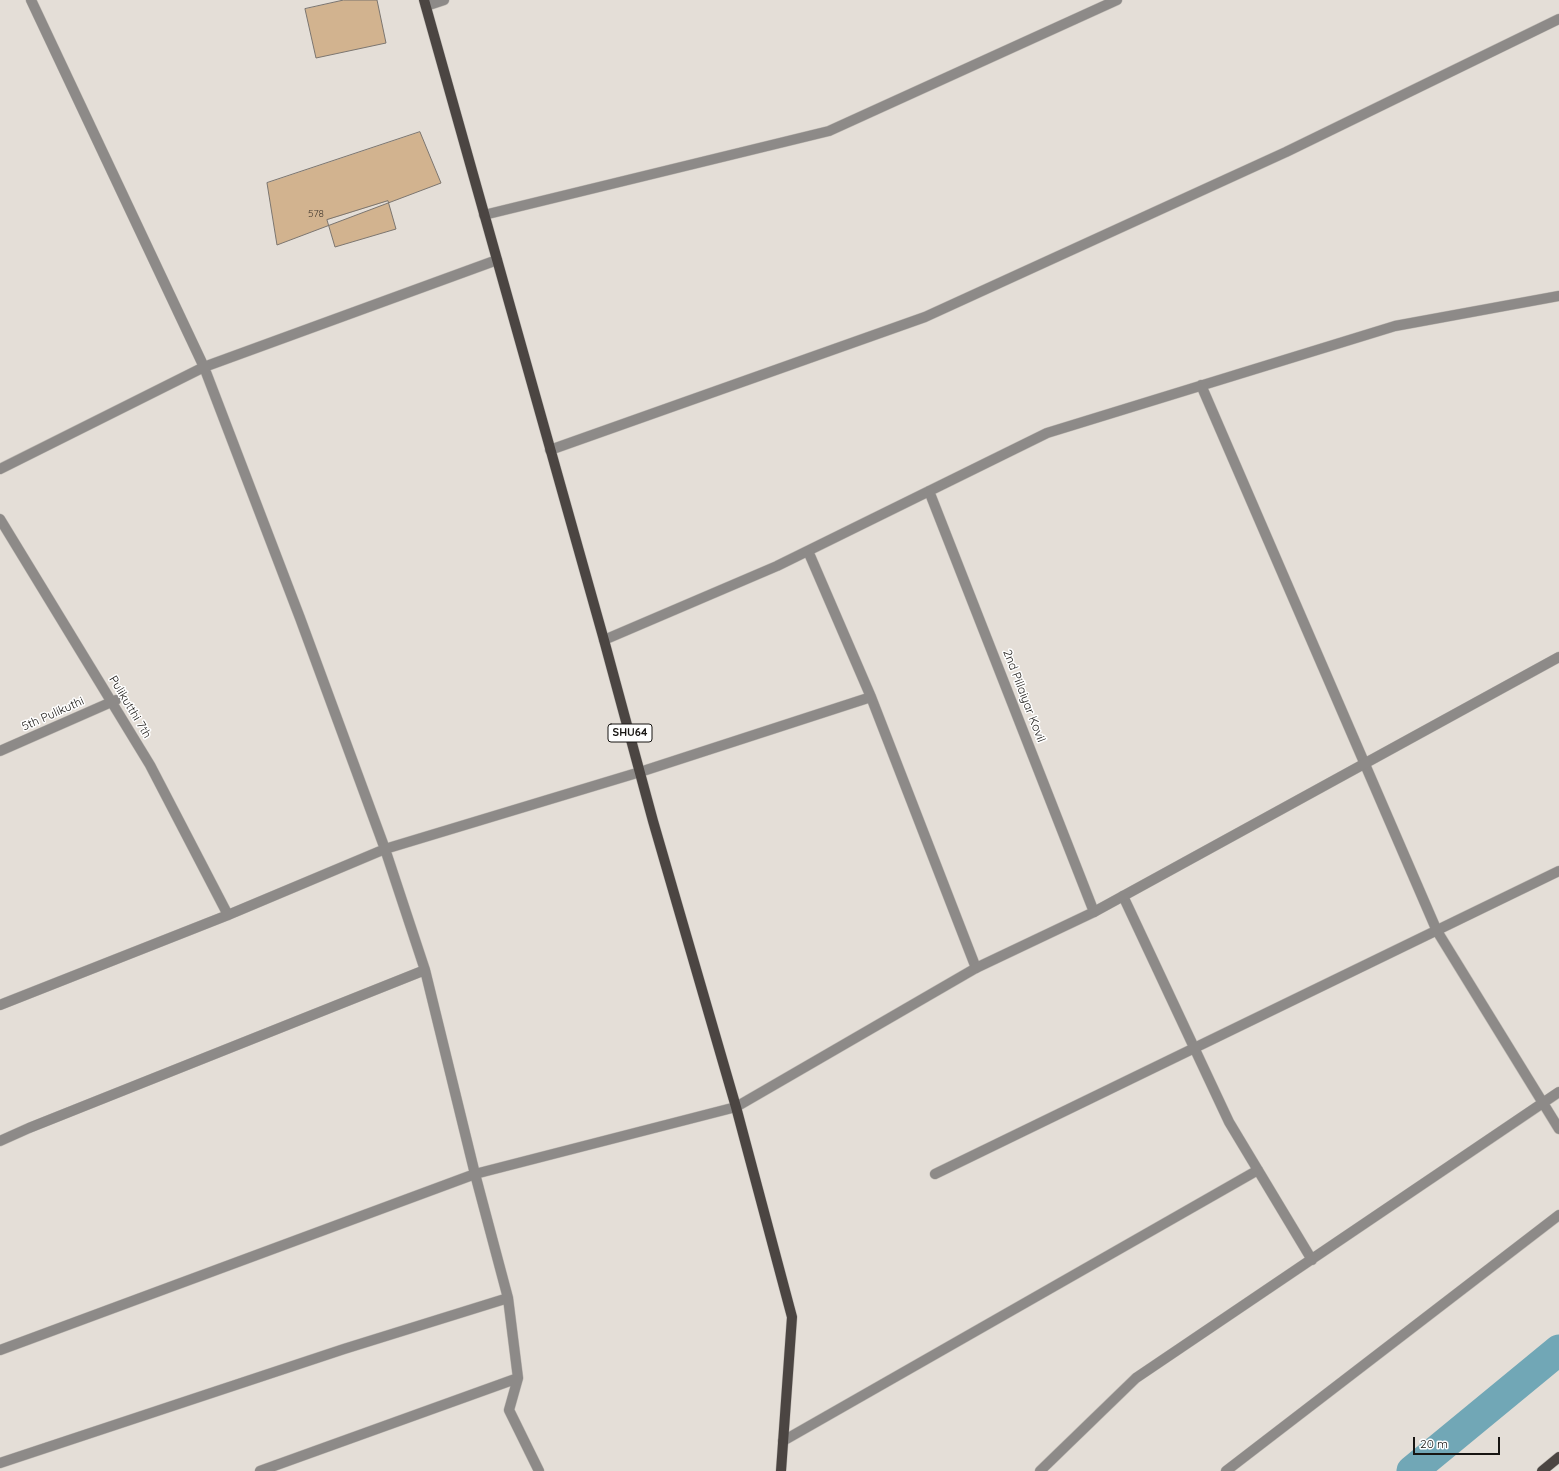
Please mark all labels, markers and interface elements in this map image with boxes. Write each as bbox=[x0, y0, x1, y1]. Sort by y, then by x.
house number: 578 bbox=[308, 208, 324, 220]
street label: 2nd Pillaiyar Kovil bbox=[1000, 648, 1048, 744]
street label: Pulikutthi 7th bbox=[106, 673, 154, 741]
street label: 5th Pulikuthi bbox=[20, 694, 86, 734]
road number: SHU64 bbox=[608, 724, 652, 742]
scale bar bbox=[1415, 1429, 1502, 1455]
text: 20 m bbox=[1420, 1436, 1448, 1451]

